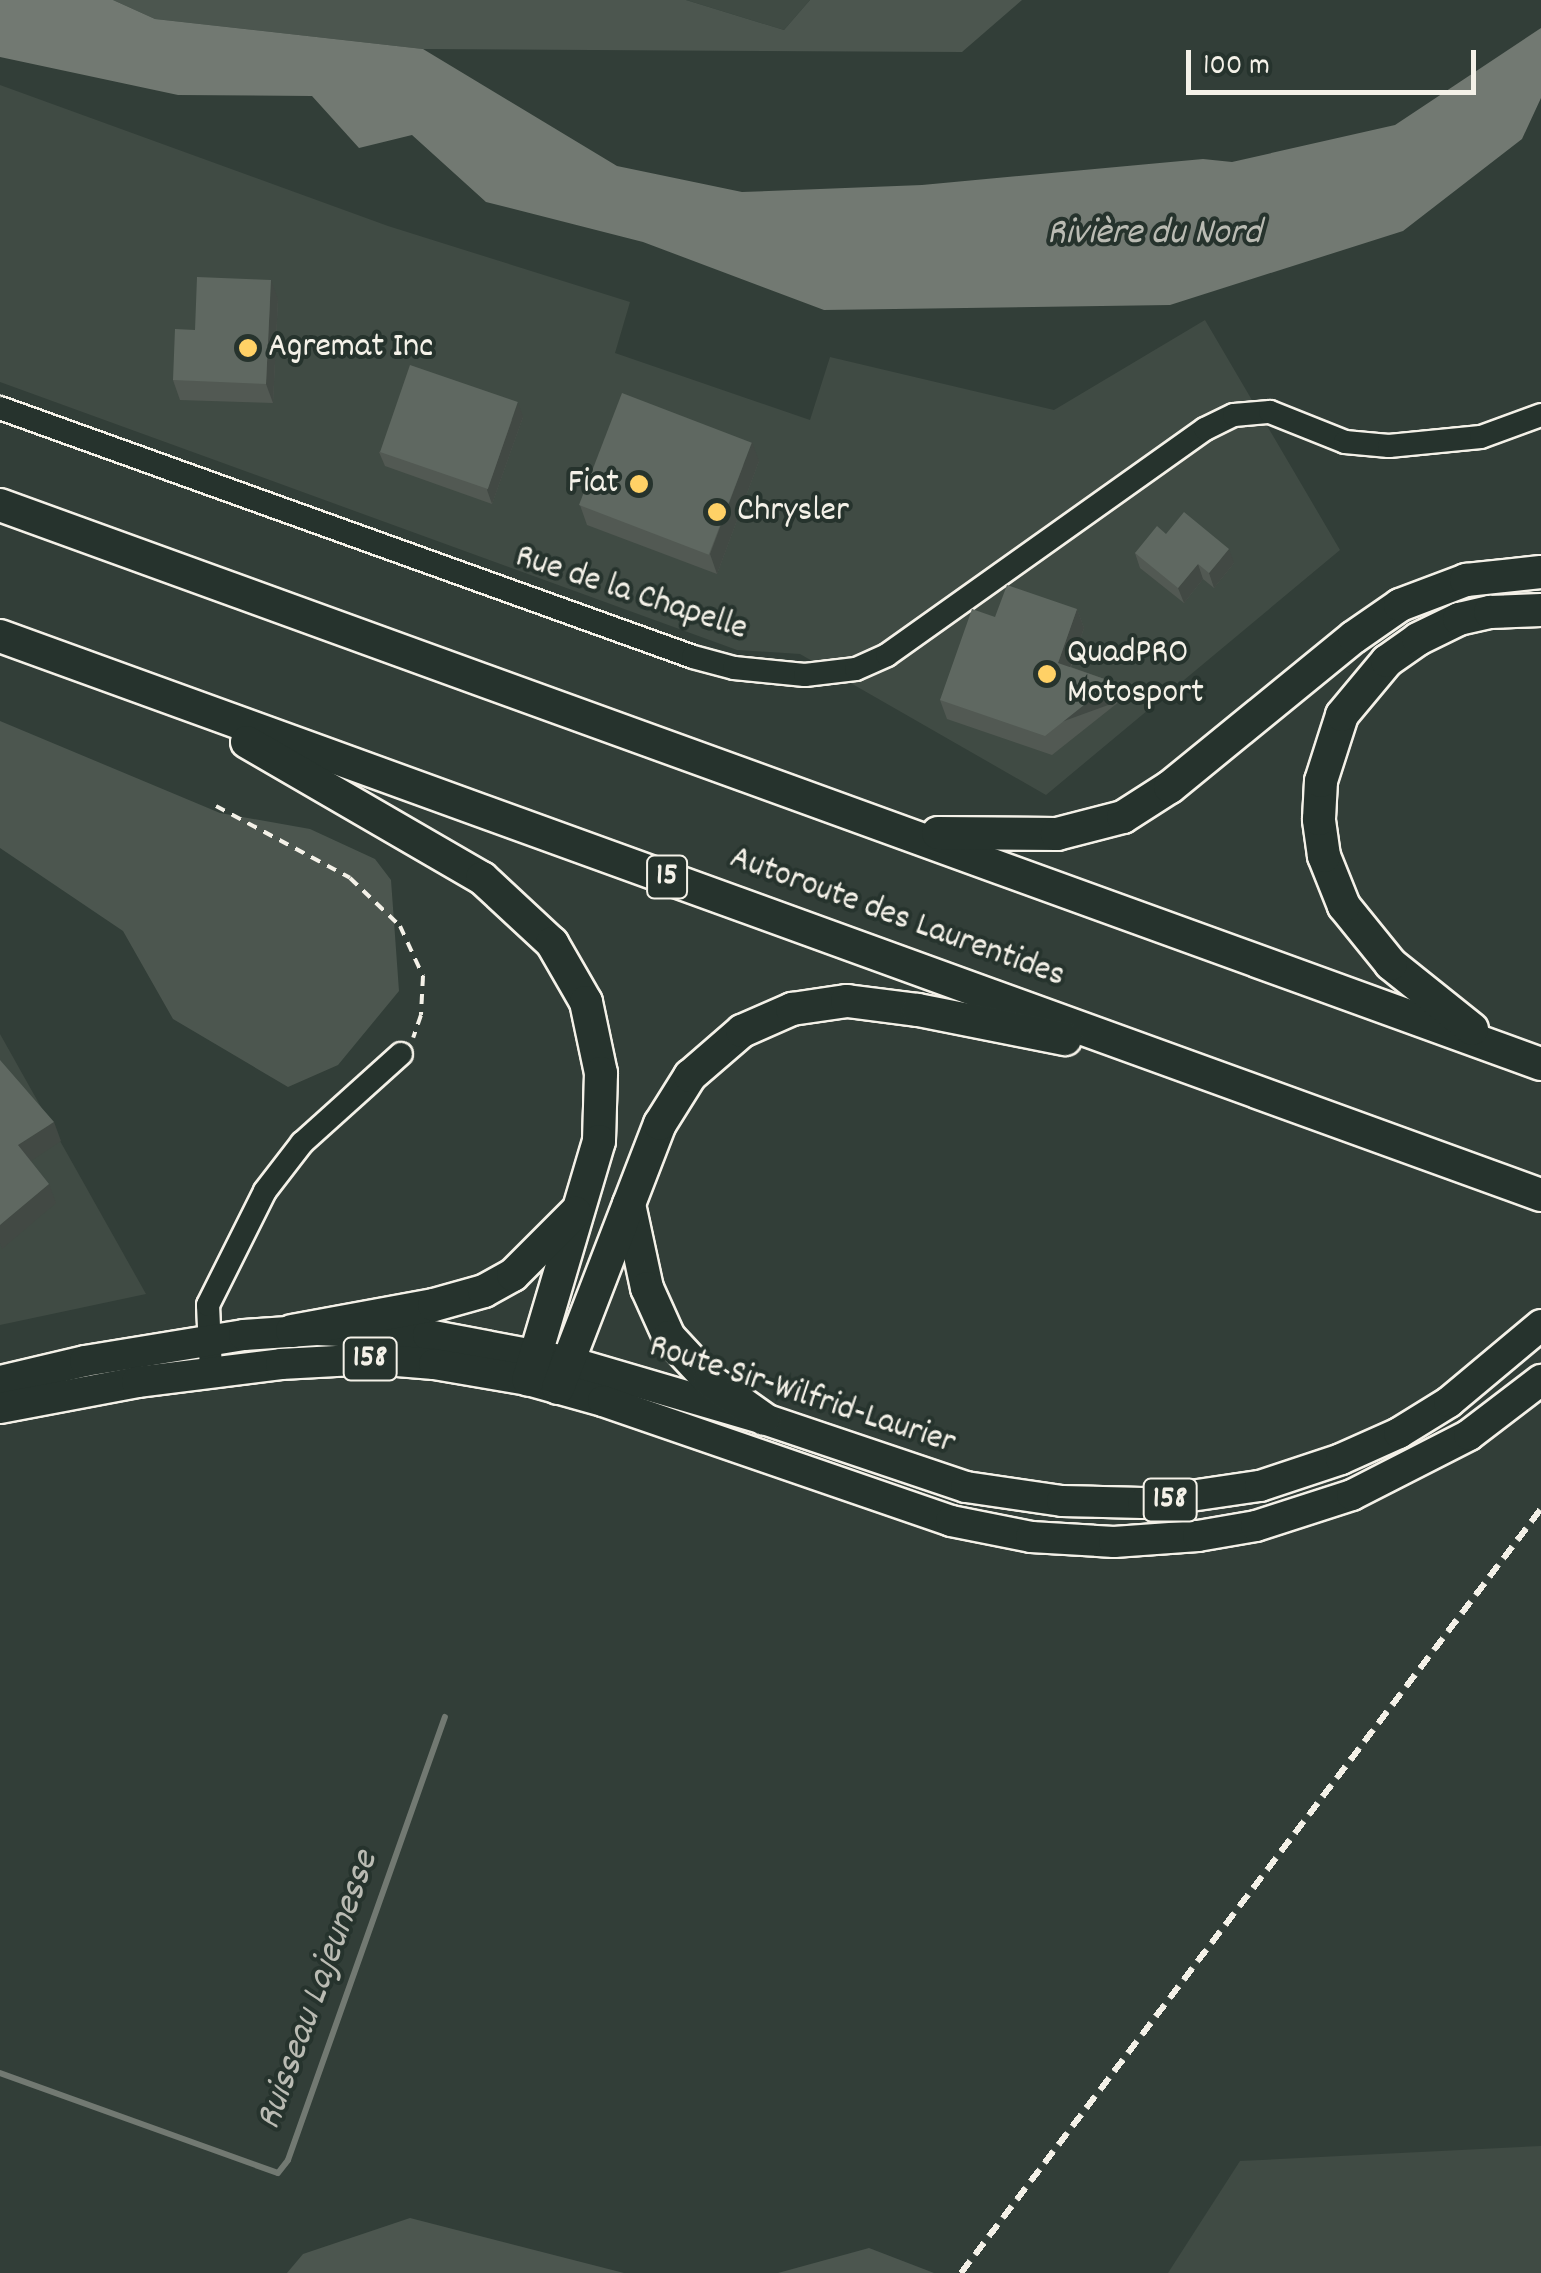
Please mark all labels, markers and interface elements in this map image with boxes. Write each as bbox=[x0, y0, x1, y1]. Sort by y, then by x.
scale bar bbox=[1191, 30, 1481, 92]
text: 100 m bbox=[1203, 46, 1270, 89]
water label: Rivière du Nord bbox=[1047, 212, 1261, 258]
place label: Agremat Inc bbox=[268, 327, 433, 369]
marker: Agremat Inc bbox=[237, 337, 259, 359]
place label: Fiat bbox=[568, 463, 619, 505]
marker: Fiat bbox=[628, 473, 650, 495]
place label: Chrysler bbox=[737, 491, 849, 533]
marker: Chrysler bbox=[706, 501, 728, 523]
street label: Rue de la Chapelle bbox=[510, 537, 752, 651]
place label: QuadPRO Motosport bbox=[1067, 633, 1204, 715]
marker: QuadPRO Motosport bbox=[1036, 663, 1058, 685]
street label: Autoroute des Laurentides bbox=[724, 838, 1070, 998]
road number: 15 bbox=[644, 850, 690, 904]
street label: Route Sir-Wilfrid-Laurier bbox=[644, 1327, 960, 1465]
road number: 158 bbox=[342, 1332, 398, 1386]
road number: 158 bbox=[1142, 1473, 1198, 1527]
water label: Ruisseau Lajeunesse bbox=[247, 1846, 391, 2136]

